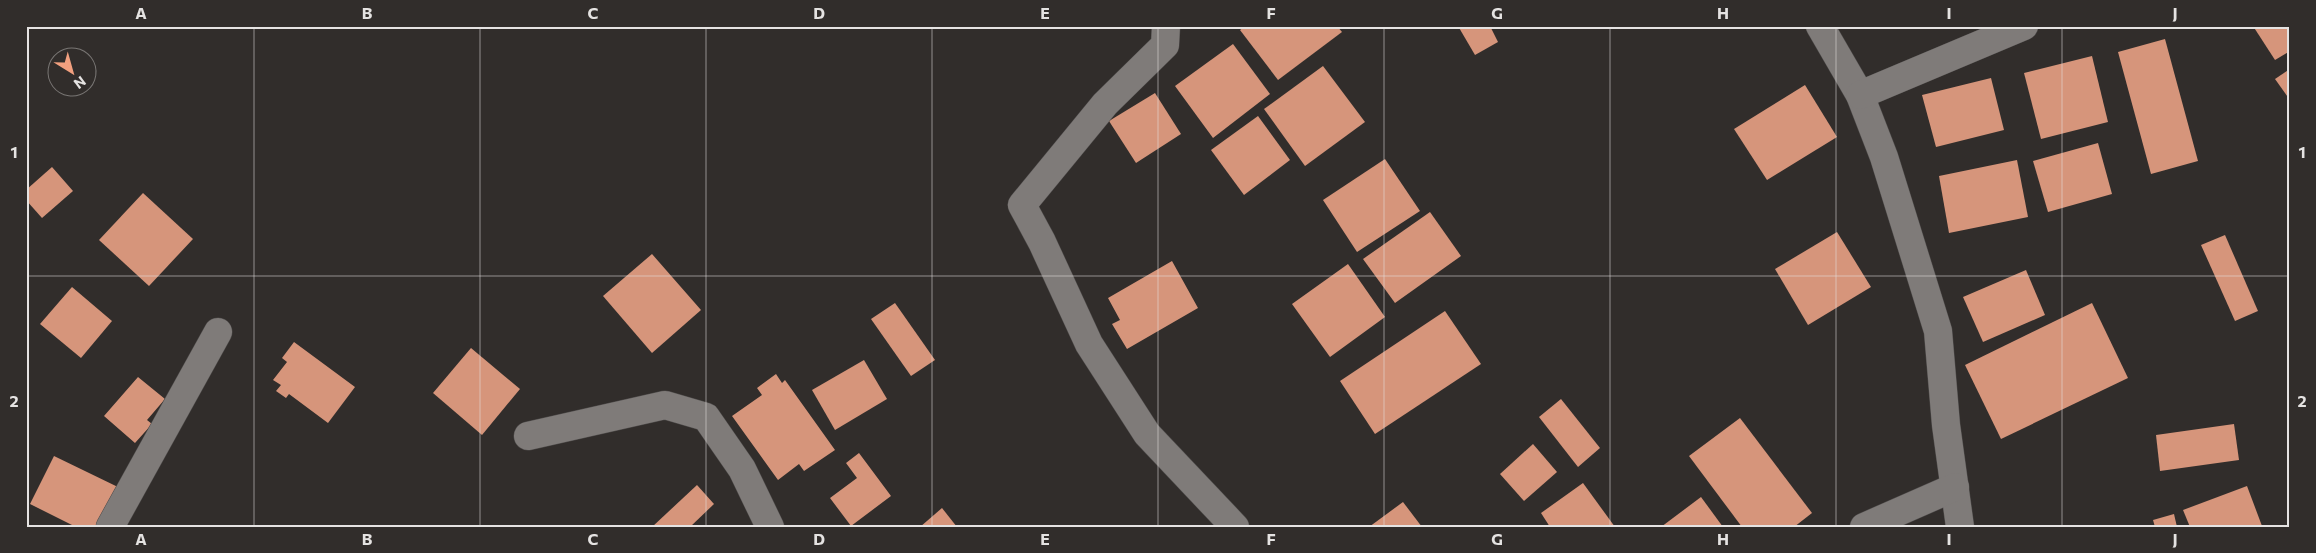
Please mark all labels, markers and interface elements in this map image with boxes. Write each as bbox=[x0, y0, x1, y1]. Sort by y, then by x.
text: A bbox=[135, 3, 147, 22]
text: B bbox=[362, 3, 373, 22]
text: C bbox=[588, 3, 599, 22]
text: D bbox=[813, 3, 825, 22]
text: E bbox=[1040, 3, 1050, 22]
text: F bbox=[1266, 3, 1276, 22]
text: G bbox=[1491, 3, 1503, 22]
text: H bbox=[1717, 3, 1729, 22]
text: I bbox=[1946, 3, 1952, 22]
text: J bbox=[2172, 3, 2178, 22]
north arrow bbox=[48, 48, 98, 98]
text: N bbox=[71, 73, 89, 93]
text: 1 bbox=[10, 142, 18, 161]
text: 1 bbox=[2298, 142, 2306, 161]
text: 2 bbox=[9, 391, 19, 410]
text: 2 bbox=[2297, 391, 2307, 410]
text: A bbox=[135, 529, 147, 548]
text: B bbox=[362, 529, 373, 548]
text: C bbox=[588, 529, 599, 548]
text: D bbox=[813, 529, 825, 548]
text: E bbox=[1040, 529, 1050, 548]
text: F bbox=[1266, 529, 1276, 548]
text: G bbox=[1491, 529, 1503, 548]
text: H bbox=[1717, 529, 1729, 548]
text: I bbox=[1946, 529, 1952, 548]
text: J bbox=[2172, 529, 2178, 548]

